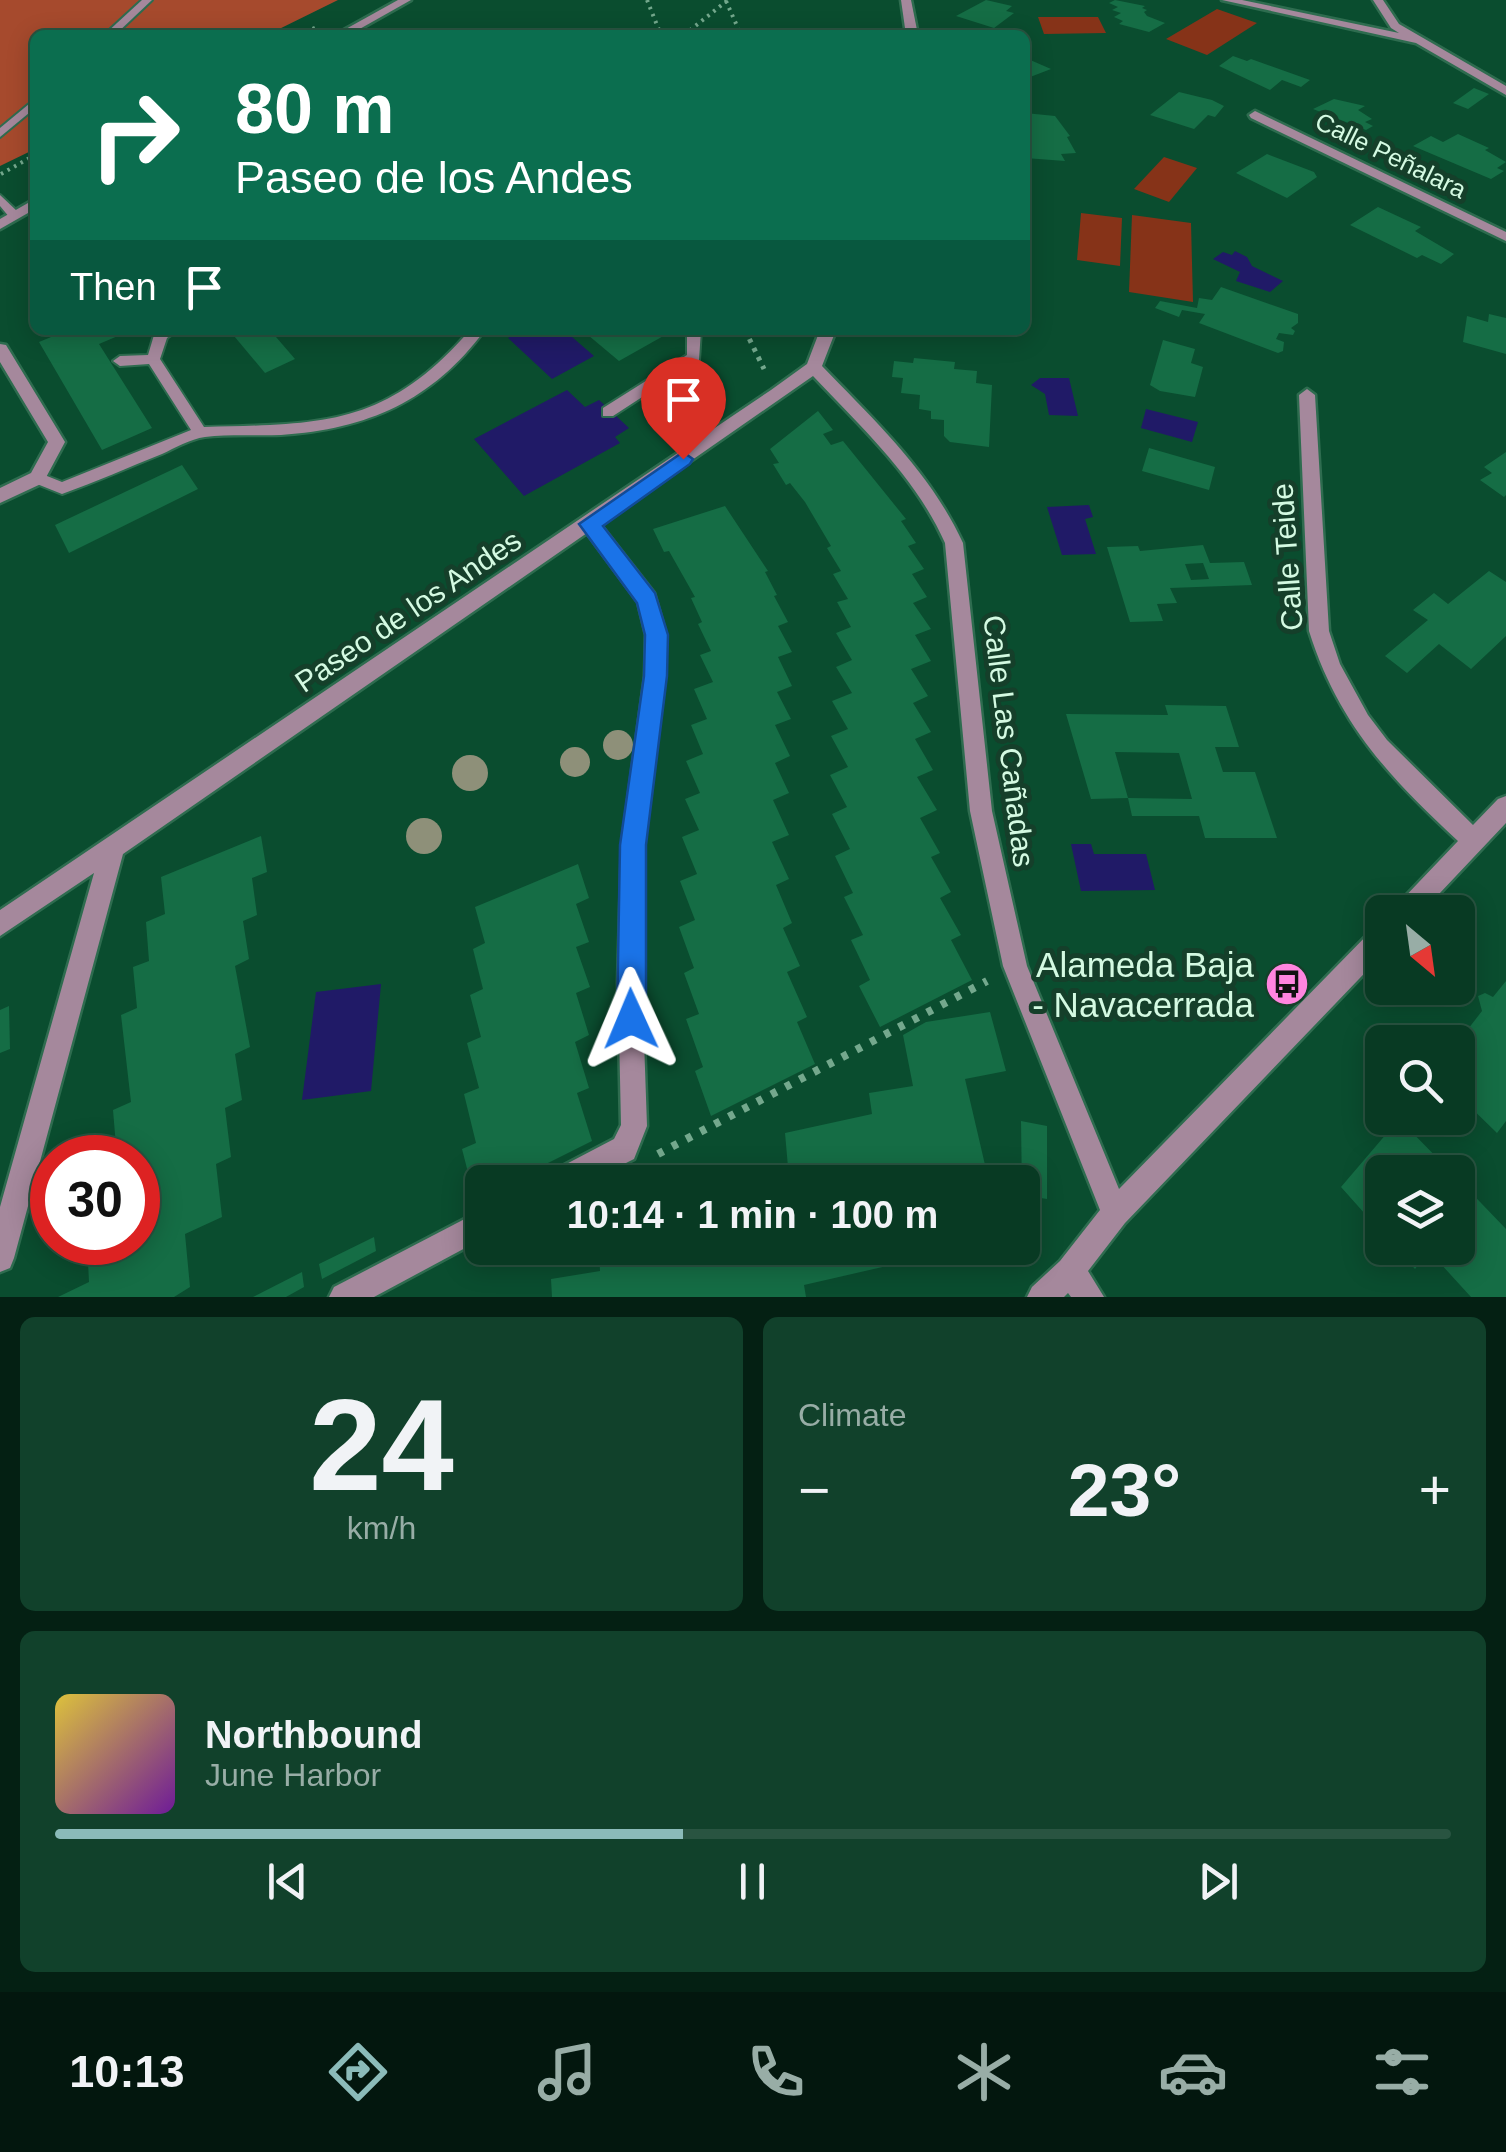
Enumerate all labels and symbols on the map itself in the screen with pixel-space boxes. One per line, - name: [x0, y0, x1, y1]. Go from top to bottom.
- street label: Calle Peñalara: [1311, 106, 1471, 204]
- pin: [641, 357, 726, 460]
- street label: Calle Teide: [1265, 482, 1309, 632]
- street label: Paseo de los Andes: [289, 523, 527, 699]
- street label: Calle Las Cañadas: [977, 613, 1041, 869]
- north arrow: [1365, 895, 1475, 1005]
- place label: Alameda Baja - Navacerrada: [1032, 945, 1255, 1024]
- bus stop icon: Alameda Baja - Navacerrada: [1264, 961, 1310, 1007]
- position arrow: [579, 967, 683, 1071]
- speed limit sign: 30: [30, 1135, 160, 1265]

